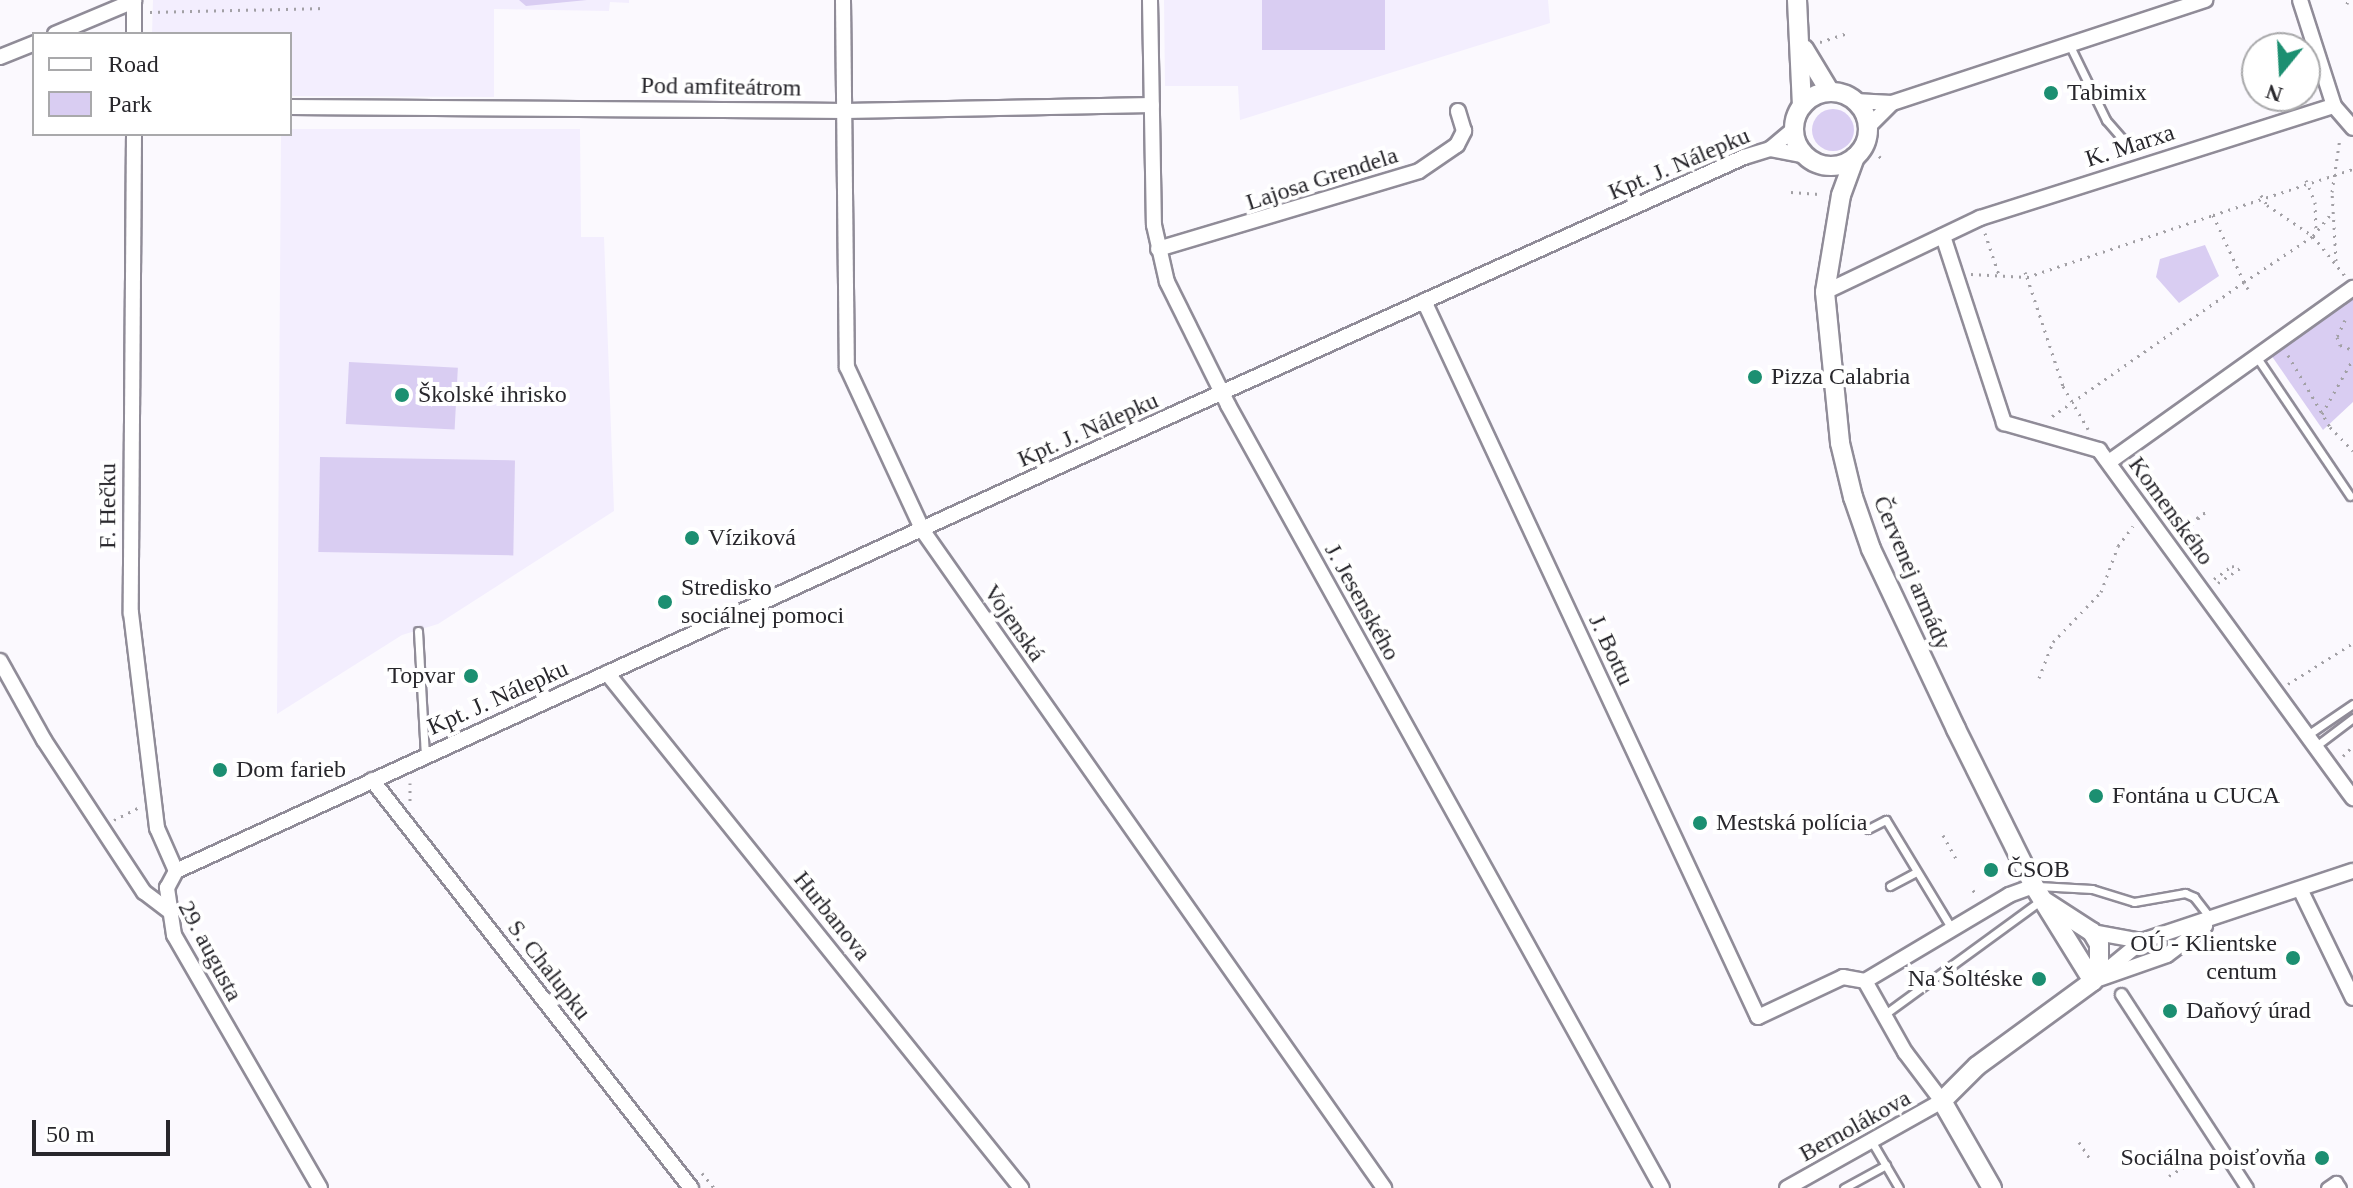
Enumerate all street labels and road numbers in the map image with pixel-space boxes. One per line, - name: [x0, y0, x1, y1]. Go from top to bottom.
- street label: Pod amfiteátrom: [640, 71, 802, 103]
- street label: K. Marxa: [2082, 118, 2178, 174]
- street label: Kpt. J. Nálepku: [1604, 121, 1754, 207]
- street label: Lajosa Grendela: [1242, 141, 1402, 217]
- street label: Kpt. J. Nálepku: [1013, 386, 1163, 474]
- street label: Komenského: [2122, 451, 2220, 571]
- street label: F. Hečku: [94, 463, 122, 549]
- street label: Červenej armády: [1867, 492, 1957, 654]
- street label: J. Jesenského: [1318, 538, 1406, 666]
- street label: Vojenská: [977, 579, 1051, 667]
- street label: J. Bottu: [1582, 610, 1640, 690]
- street label: Kpt. J. Nálepku: [423, 654, 573, 742]
- street label: Hurbanova: [787, 866, 877, 966]
- street label: 29. augusta: [172, 896, 248, 1006]
- street label: S. Chalupku: [501, 914, 597, 1026]
- street label: Bernolákova: [1794, 1084, 1916, 1168]

